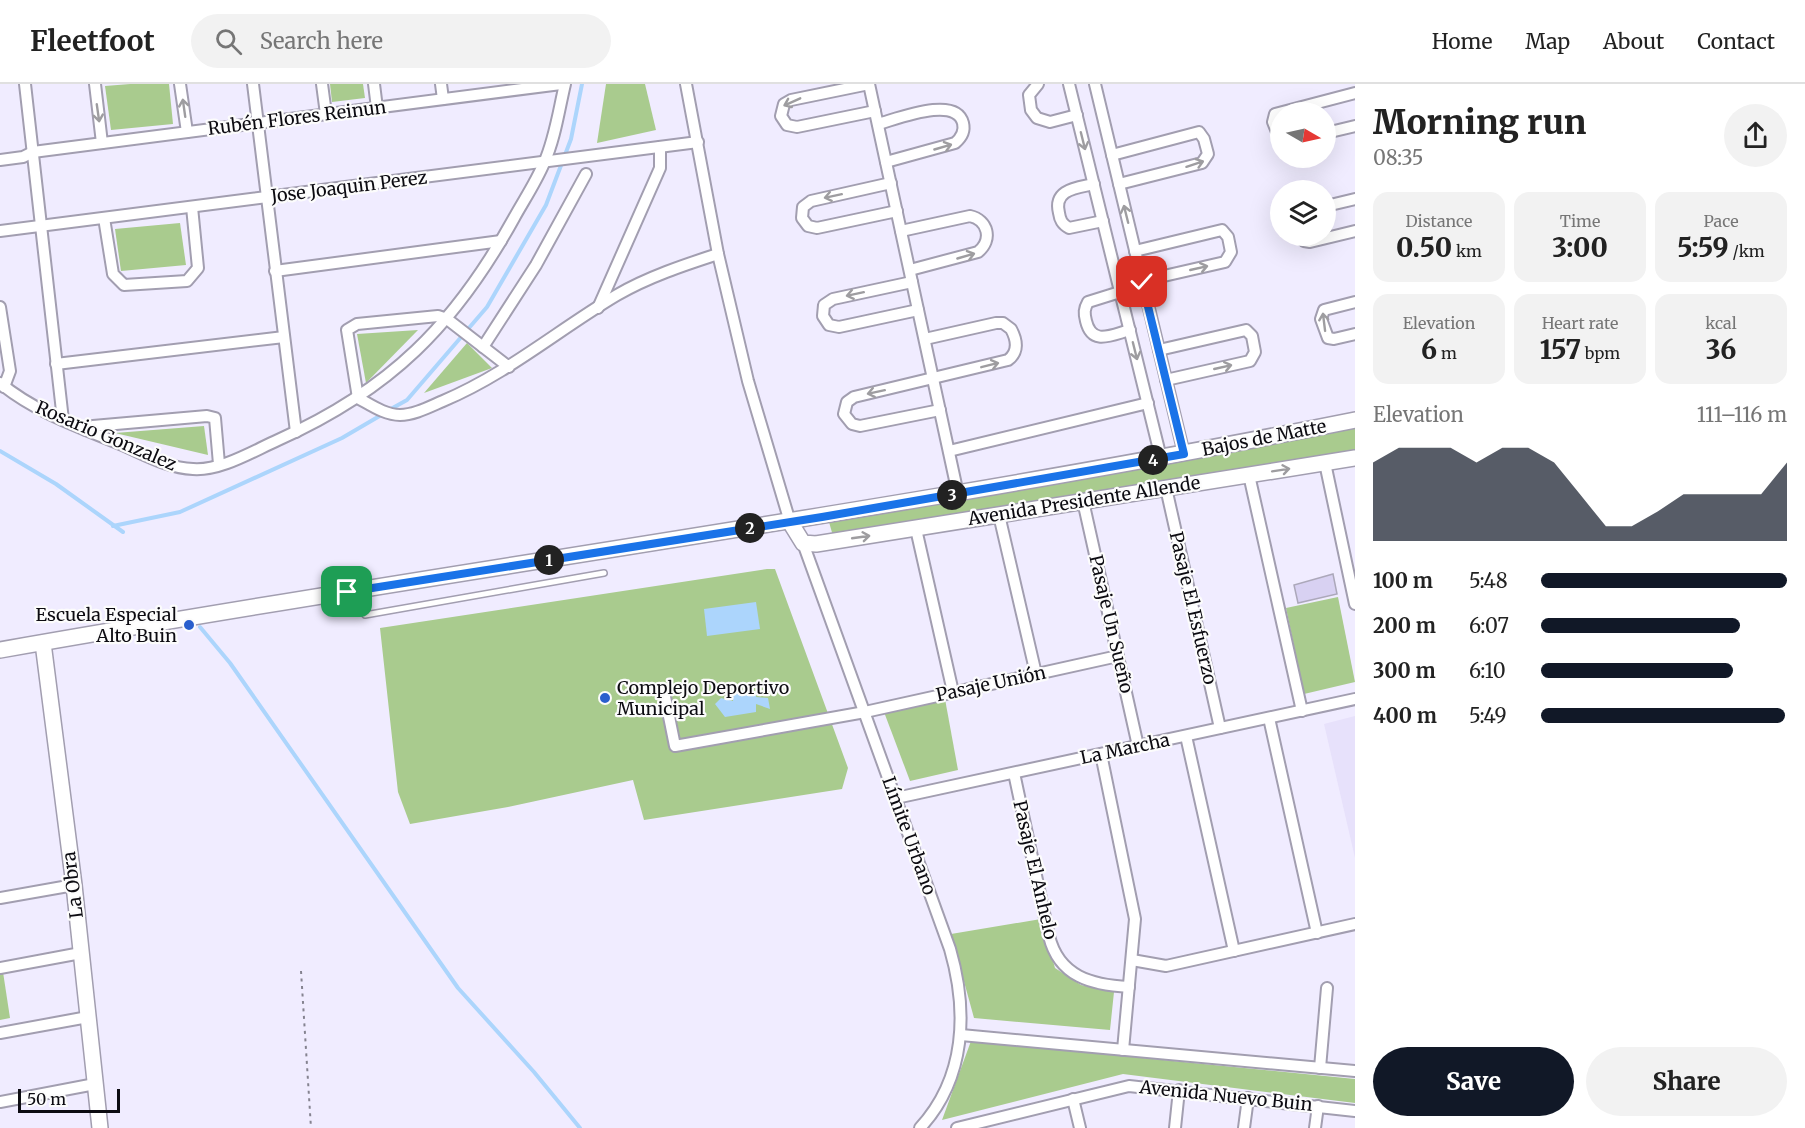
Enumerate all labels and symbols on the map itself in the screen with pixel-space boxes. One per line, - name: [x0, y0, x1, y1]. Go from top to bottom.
- street label: Rubén Flores Reinun: [206, 95, 388, 140]
- one-way arrow: [783, 97, 801, 108]
- one-way arrow: [178, 99, 189, 118]
- north arrow: [1270, 102, 1336, 168]
- one-way arrow: [93, 103, 104, 123]
- one-way arrow: [1078, 131, 1090, 150]
- one-way arrow: [933, 141, 952, 152]
- one-way arrow: [1186, 158, 1205, 169]
- street label: Jose Joaquin Perez: [269, 165, 429, 208]
- one-way arrow: [824, 190, 843, 202]
- one-way arrow: [1119, 205, 1131, 224]
- one-way arrow: [956, 249, 975, 261]
- pin: [1116, 256, 1167, 307]
- one-way arrow: [1189, 261, 1208, 273]
- one-way arrow: [846, 289, 865, 301]
- one-way arrow: [1318, 313, 1329, 332]
- one-way arrow: [1129, 341, 1141, 360]
- one-way arrow: [980, 358, 999, 370]
- one-way arrow: [1213, 360, 1232, 372]
- one-way arrow: [867, 387, 886, 398]
- street label: Rosario Gonzalez: [32, 395, 180, 476]
- street label: Bajos de Matte: [1200, 414, 1328, 461]
- pin: 4: [1138, 445, 1168, 475]
- one-way arrow: [1271, 464, 1291, 475]
- street label: Avenida Presidente Allende: [965, 471, 1202, 530]
- pin: 3: [937, 480, 967, 510]
- pin: 2: [735, 513, 765, 543]
- street label: Pasaje El Esfuerzo: [1165, 529, 1222, 687]
- one-way arrow: [850, 532, 870, 543]
- pin: 1: [534, 545, 564, 575]
- street label: Pasaje Un Sueño: [1084, 552, 1139, 695]
- pin: [321, 566, 372, 617]
- place label: Escuela Especial Alto Buin: [35, 603, 177, 647]
- marker: Escuela Especial Alto Buin: [182, 618, 196, 632]
- street label: Pasaje Unión: [934, 661, 1048, 706]
- place label: Complejo Deportivo Municipal: [617, 676, 789, 720]
- marker: Complejo Deportivo Municipal: [598, 691, 612, 705]
- street label: La Marcha: [1078, 728, 1172, 769]
- street label: Límite Urbano: [877, 773, 942, 898]
- street label: Pasaje El Anhelo: [1008, 798, 1063, 942]
- street label: La Obra: [57, 850, 88, 920]
- street label: Avenida Nuevo Buin: [1137, 1075, 1314, 1116]
- scale bar: [18, 1086, 120, 1114]

